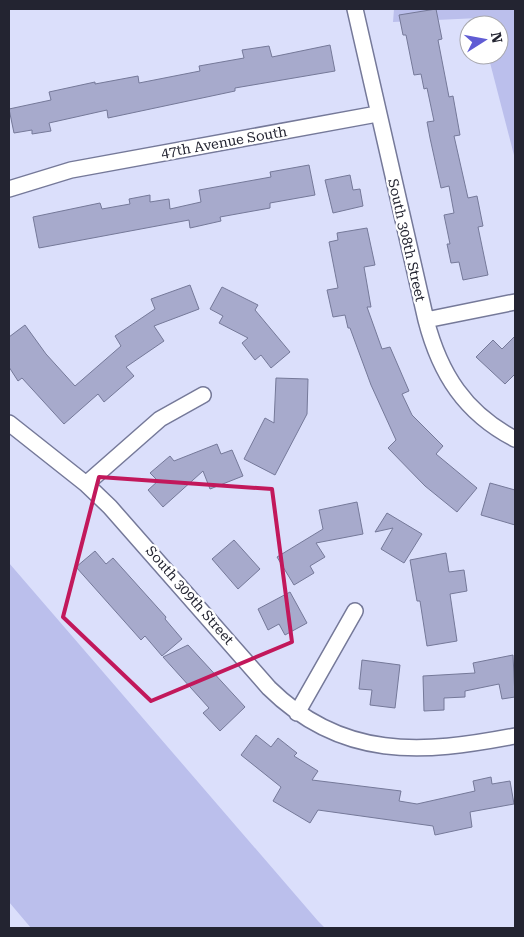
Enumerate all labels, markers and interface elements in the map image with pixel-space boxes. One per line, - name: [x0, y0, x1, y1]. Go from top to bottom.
- north arrow: [459, 15, 509, 65]
- text: N: [488, 31, 506, 45]
- street label: 47th Avenue South: [160, 123, 288, 161]
- street label: South 308th Street: [385, 177, 429, 303]
- street label: South 309th Street: [143, 542, 237, 648]

